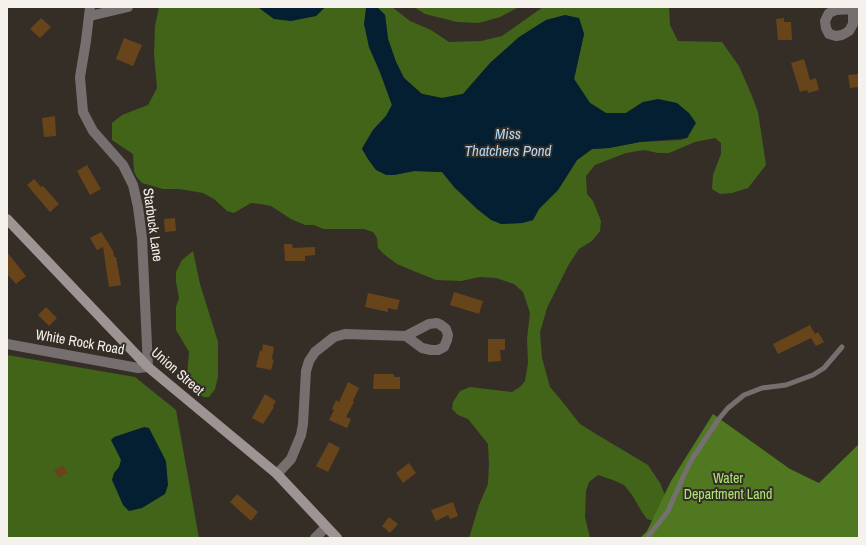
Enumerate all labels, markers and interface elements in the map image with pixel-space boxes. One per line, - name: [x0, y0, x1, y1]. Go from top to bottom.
- water label: Miss Thatchers Pond: [465, 126, 551, 161]
- street label: Starbuck Lane: [139, 187, 165, 263]
- street label: White Rock Road: [34, 327, 126, 359]
- street label: Union Street: [147, 345, 207, 399]
- park label: Water Department Land: [684, 471, 772, 504]

